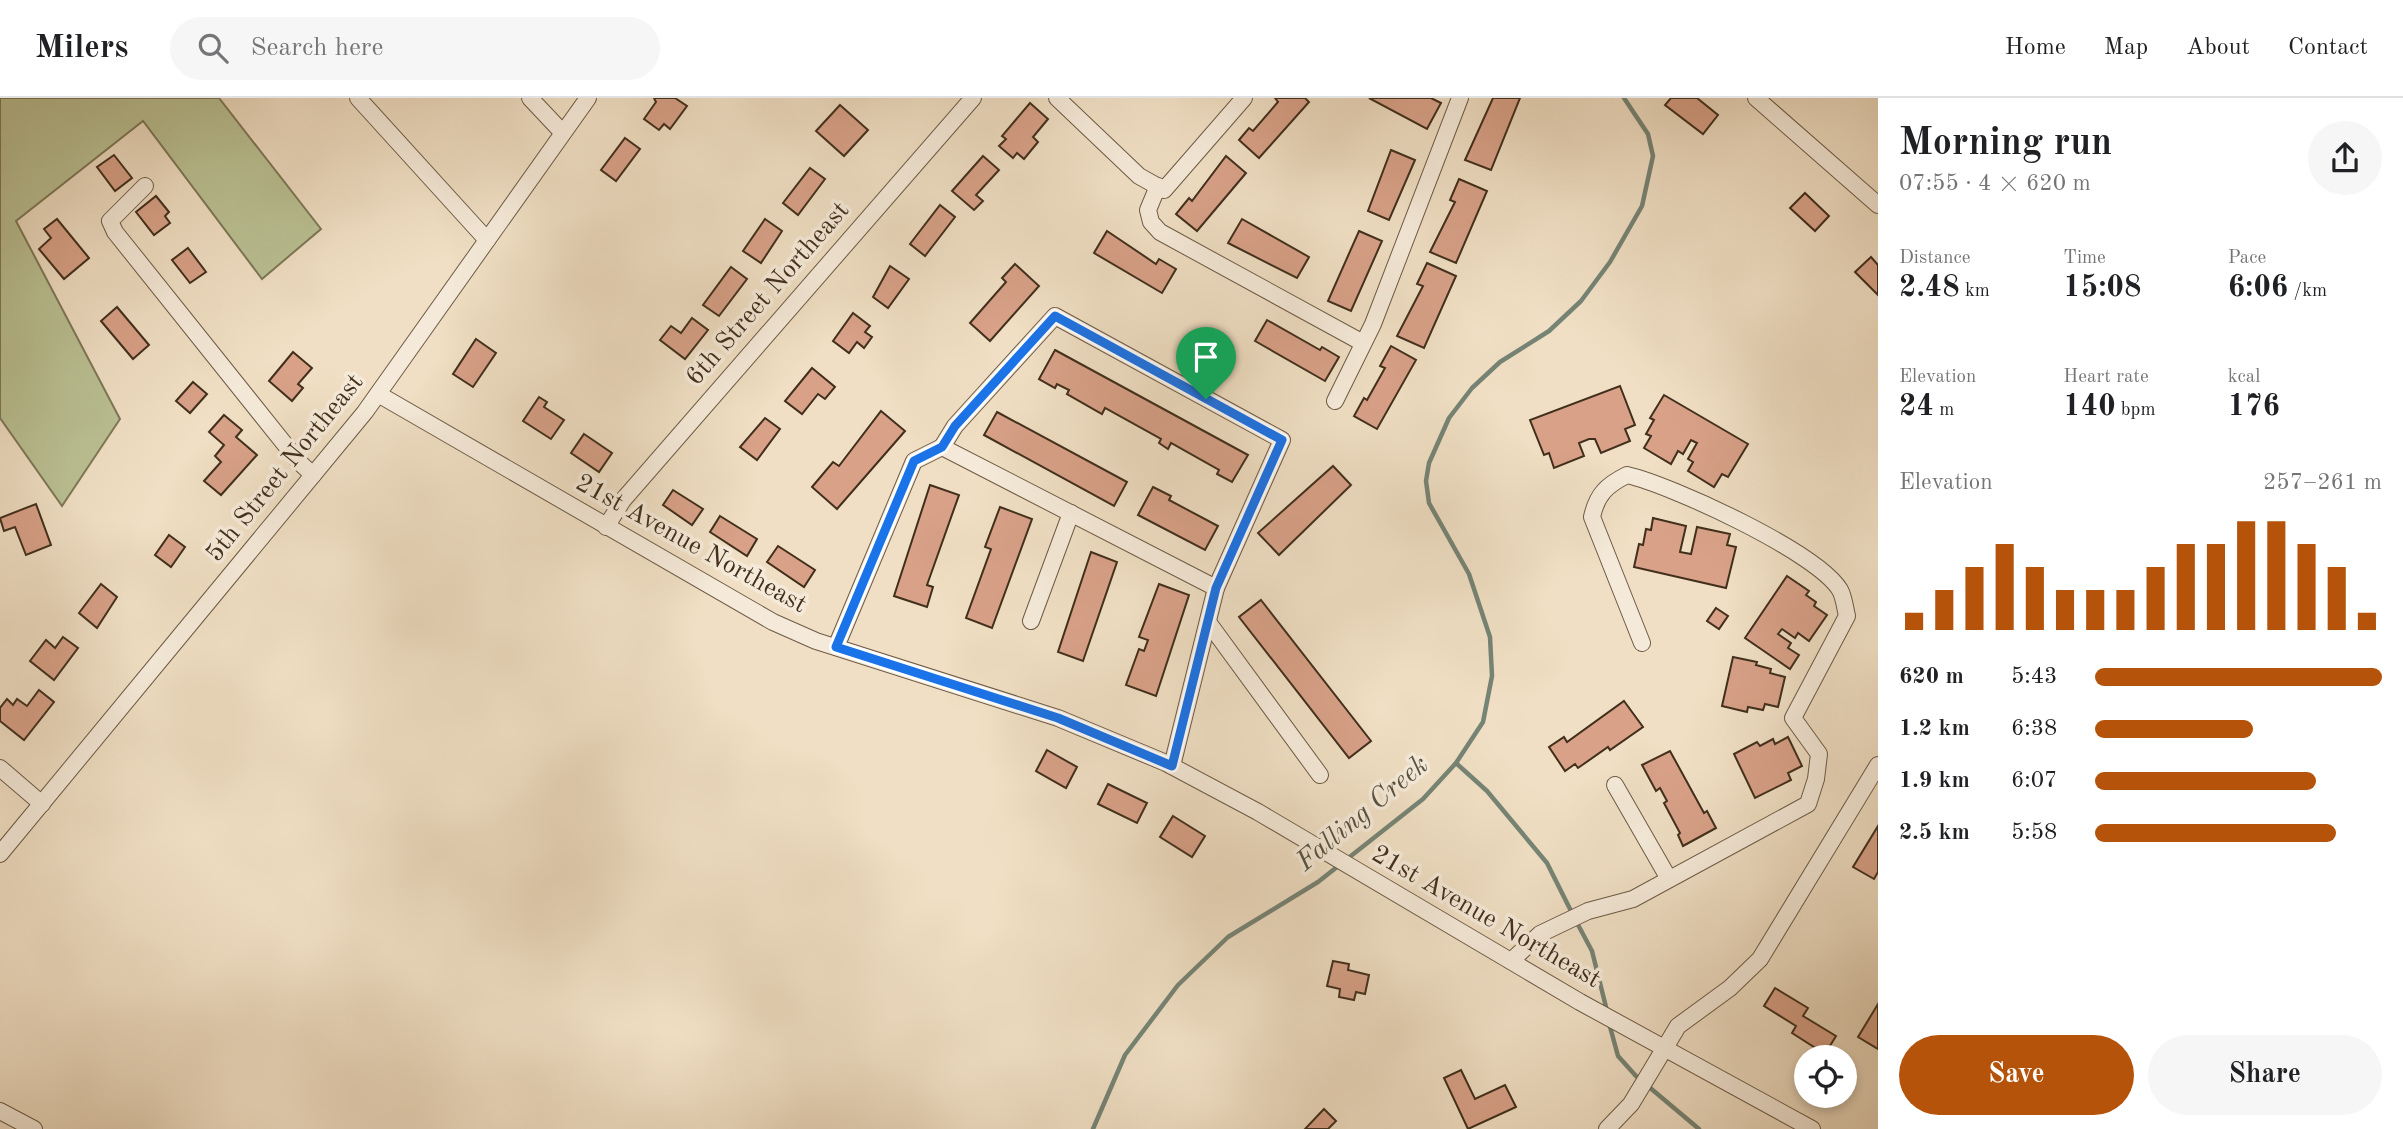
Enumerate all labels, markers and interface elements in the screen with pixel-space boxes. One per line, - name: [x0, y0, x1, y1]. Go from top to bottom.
- search box: [170, 17, 660, 80]
- icon: search: [194, 29, 232, 67]
- text: Milers: [35, 32, 128, 65]
- text: Search here: [250, 35, 383, 61]
- text: Home: [2005, 36, 2066, 60]
- text: Map: [2104, 36, 2148, 60]
- text: About: [2186, 36, 2250, 60]
- text: Contact: [2288, 36, 2368, 60]
- button: share: [2308, 121, 2382, 195]
- text: Morning run: [1899, 125, 2112, 163]
- text: 07:55 · 4 × 620 m: [1899, 172, 2091, 195]
- street label: 6th Street Northeast: [681, 197, 855, 391]
- text: Distance: [1899, 249, 1971, 268]
- text: Time: [2063, 249, 2106, 268]
- text: Pace: [2228, 249, 2266, 268]
- text: 2.48: [1899, 273, 1960, 303]
- text: 15:08: [2063, 273, 2141, 303]
- text: 6:06: [2228, 273, 2288, 303]
- text: km: [1960, 282, 1990, 301]
- text: /km: [2288, 282, 2327, 301]
- pin: [1176, 327, 1236, 399]
- icon: arrive: [1187, 338, 1225, 376]
- text: Elevation: [1899, 368, 1976, 387]
- text: Heart rate: [2063, 368, 2149, 387]
- text: kcal: [2228, 368, 2260, 387]
- street label: 5th Street Northeast: [201, 369, 369, 567]
- text: 24: [1899, 392, 1934, 422]
- text: 140: [2063, 392, 2116, 422]
- text: 176: [2228, 392, 2280, 422]
- text: m: [1934, 401, 1954, 420]
- text: bpm: [2116, 401, 2156, 420]
- street label: 21st Avenue Northeast: [571, 470, 811, 618]
- text: Elevation: [1899, 471, 1993, 494]
- text: 257–261 m: [2263, 471, 2382, 494]
- text: 620 m: [1899, 665, 1964, 688]
- text: 5:43: [2011, 665, 2057, 688]
- text: 1.2 km: [1899, 717, 1970, 740]
- text: 6:38: [2011, 717, 2057, 740]
- water label: Falling Creek: [1291, 751, 1434, 878]
- text: 1.9 km: [1899, 769, 1970, 792]
- text: 6:07: [2011, 769, 2057, 792]
- text: 2.5 km: [1899, 821, 1970, 844]
- text: 5:58: [2011, 821, 2057, 844]
- street label: 21st Avenue Northeast: [1367, 841, 1605, 993]
- button: Save: [1899, 1035, 2134, 1115]
- button: Share: [2148, 1035, 2382, 1115]
- map controls: [1794, 1045, 1857, 1108]
- button: locate: [1794, 1045, 1857, 1108]

